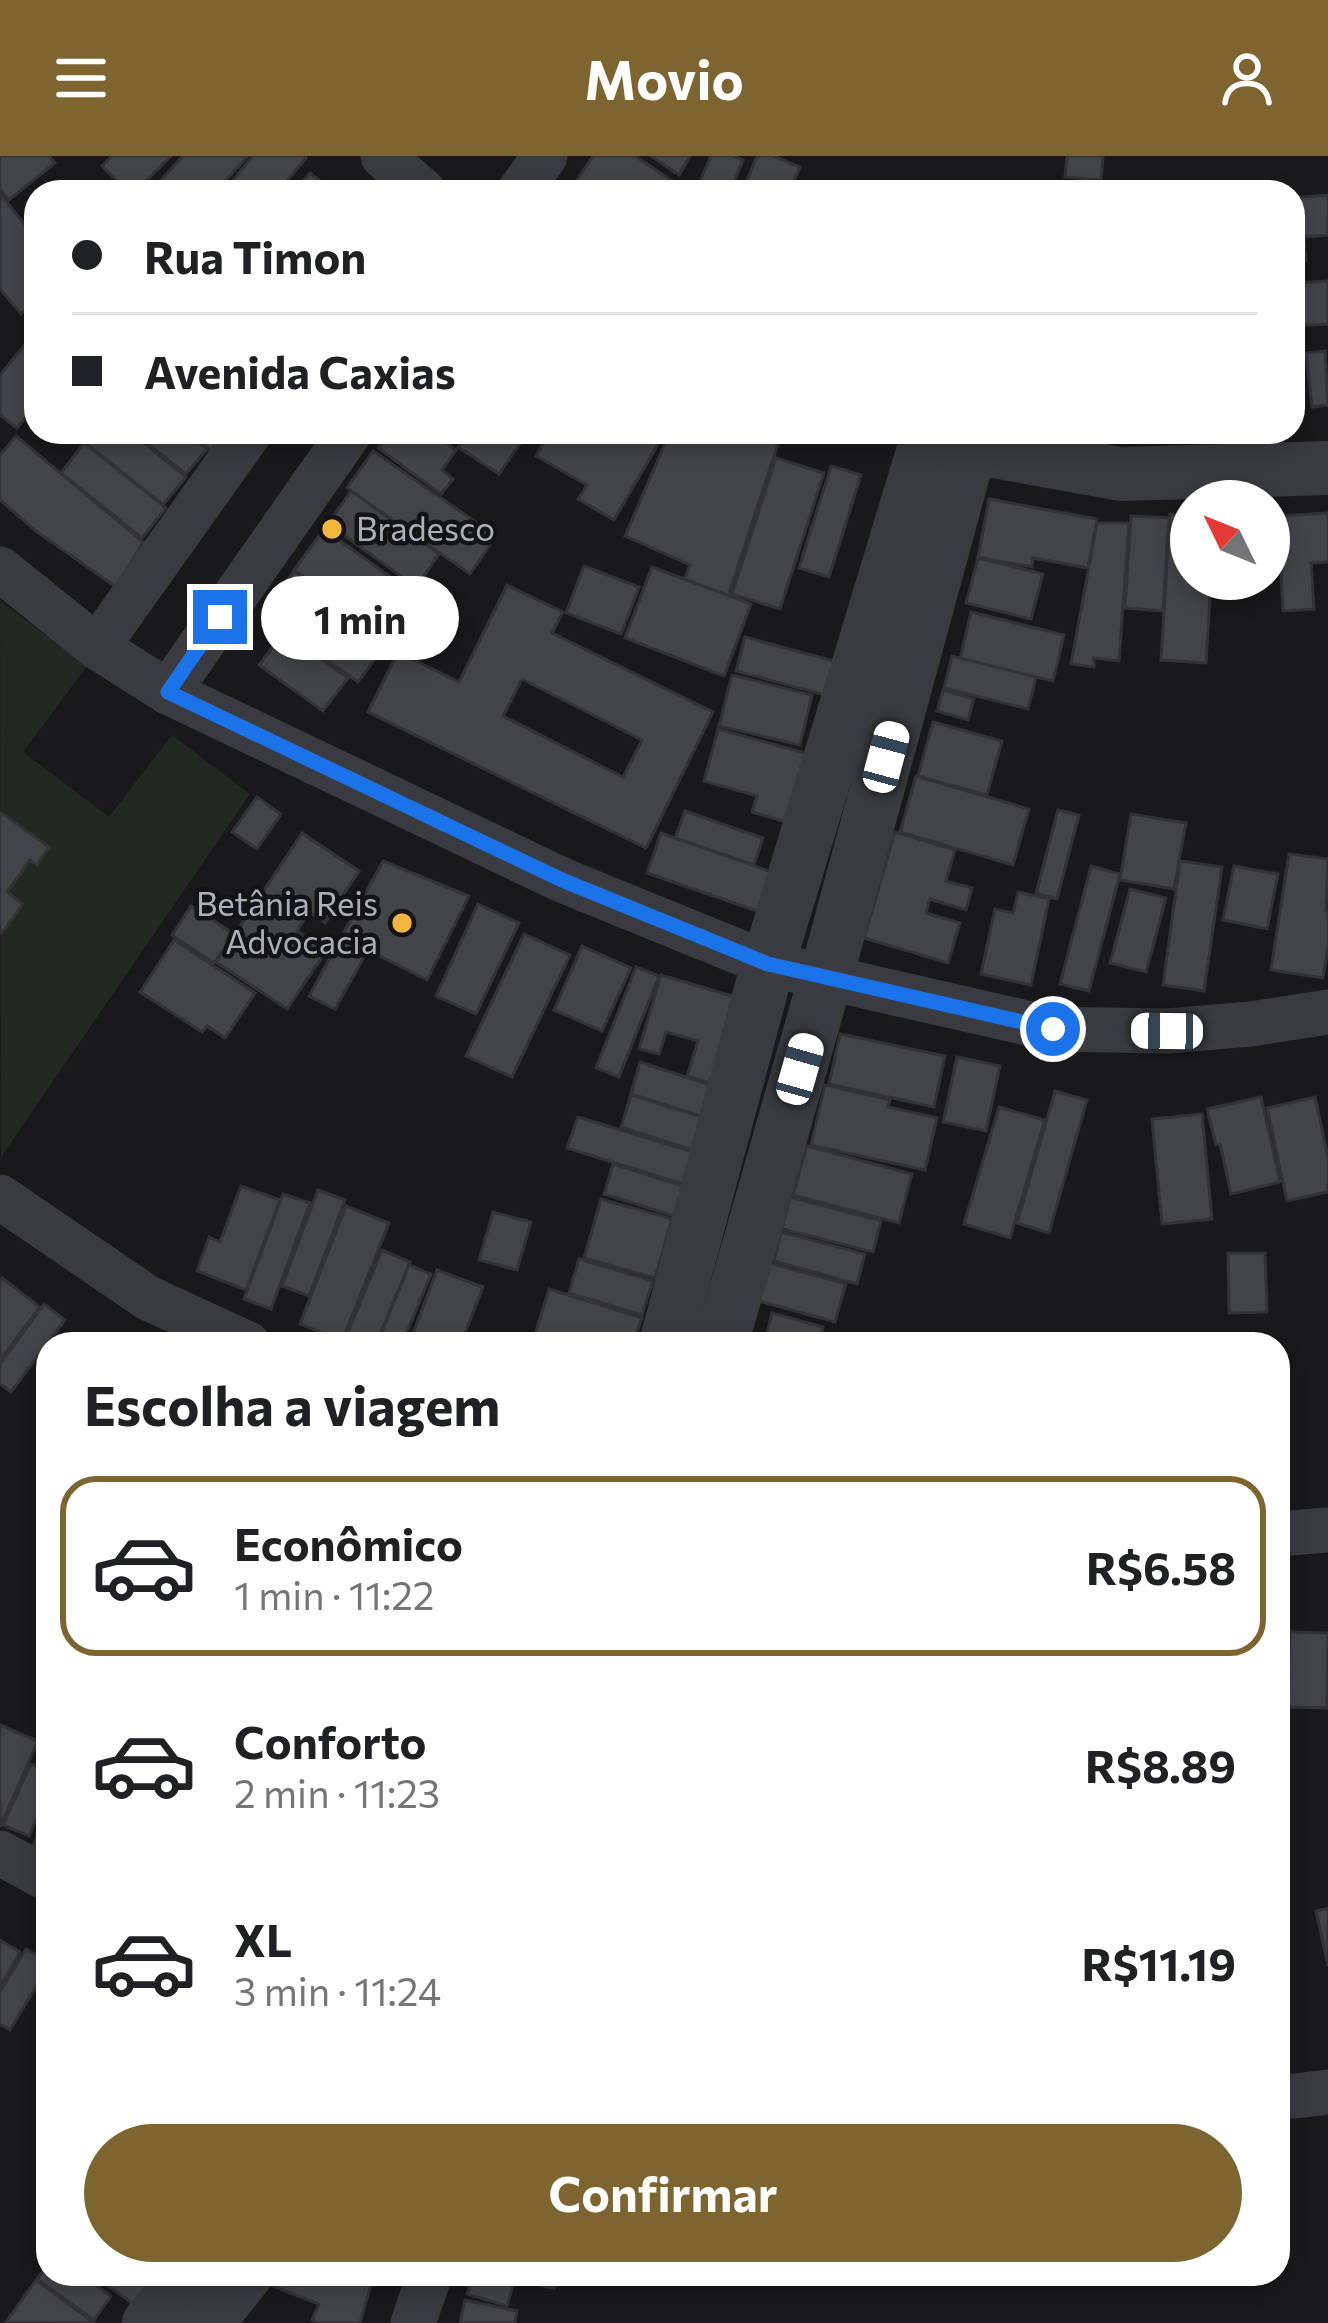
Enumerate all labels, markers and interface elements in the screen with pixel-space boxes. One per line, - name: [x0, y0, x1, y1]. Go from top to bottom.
- icon: menu: [48, 45, 114, 111]
- text: Movio: [584, 45, 744, 111]
- icon: person: [1214, 45, 1280, 111]
- text: Rua Timon: [144, 228, 366, 283]
- text: Avenida Caxias: [144, 343, 456, 398]
- north arrow: [1170, 480, 1290, 600]
- map controls: [1170, 480, 1290, 600]
- place label: Bradesco: [356, 507, 495, 548]
- marker: Bradesco: [319, 516, 345, 542]
- callout: 1 min: [262, 575, 460, 659]
- route end: [193, 590, 247, 644]
- text: 1 min: [314, 594, 406, 642]
- car: [859, 718, 913, 796]
- place label: Betânia Reis Advocacia: [196, 882, 378, 961]
- marker: Betânia Reis Advocacia: [389, 910, 415, 936]
- route start: [1026, 1002, 1080, 1056]
- car: [1131, 1012, 1203, 1050]
- car: [773, 1029, 827, 1109]
- text: Escolha a viagem: [84, 1371, 500, 1437]
- icon: car: [90, 1512, 198, 1620]
- text: Econômico: [234, 1515, 463, 1570]
- text: R$6.58: [1086, 1539, 1236, 1594]
- text: 1 min · 11:22: [234, 1570, 434, 1618]
- icon: car: [90, 1710, 198, 1818]
- text: Conforto: [234, 1713, 427, 1768]
- text: R$8.89: [1085, 1737, 1236, 1792]
- text: 2 min · 11:23: [234, 1768, 440, 1816]
- icon: car: [90, 1908, 198, 2016]
- text: XL: [234, 1911, 292, 1966]
- text: R$11.19: [1082, 1935, 1236, 1990]
- text: 3 min · 11:24: [234, 1966, 441, 2014]
- button: Confirmar: [84, 2124, 1242, 2262]

